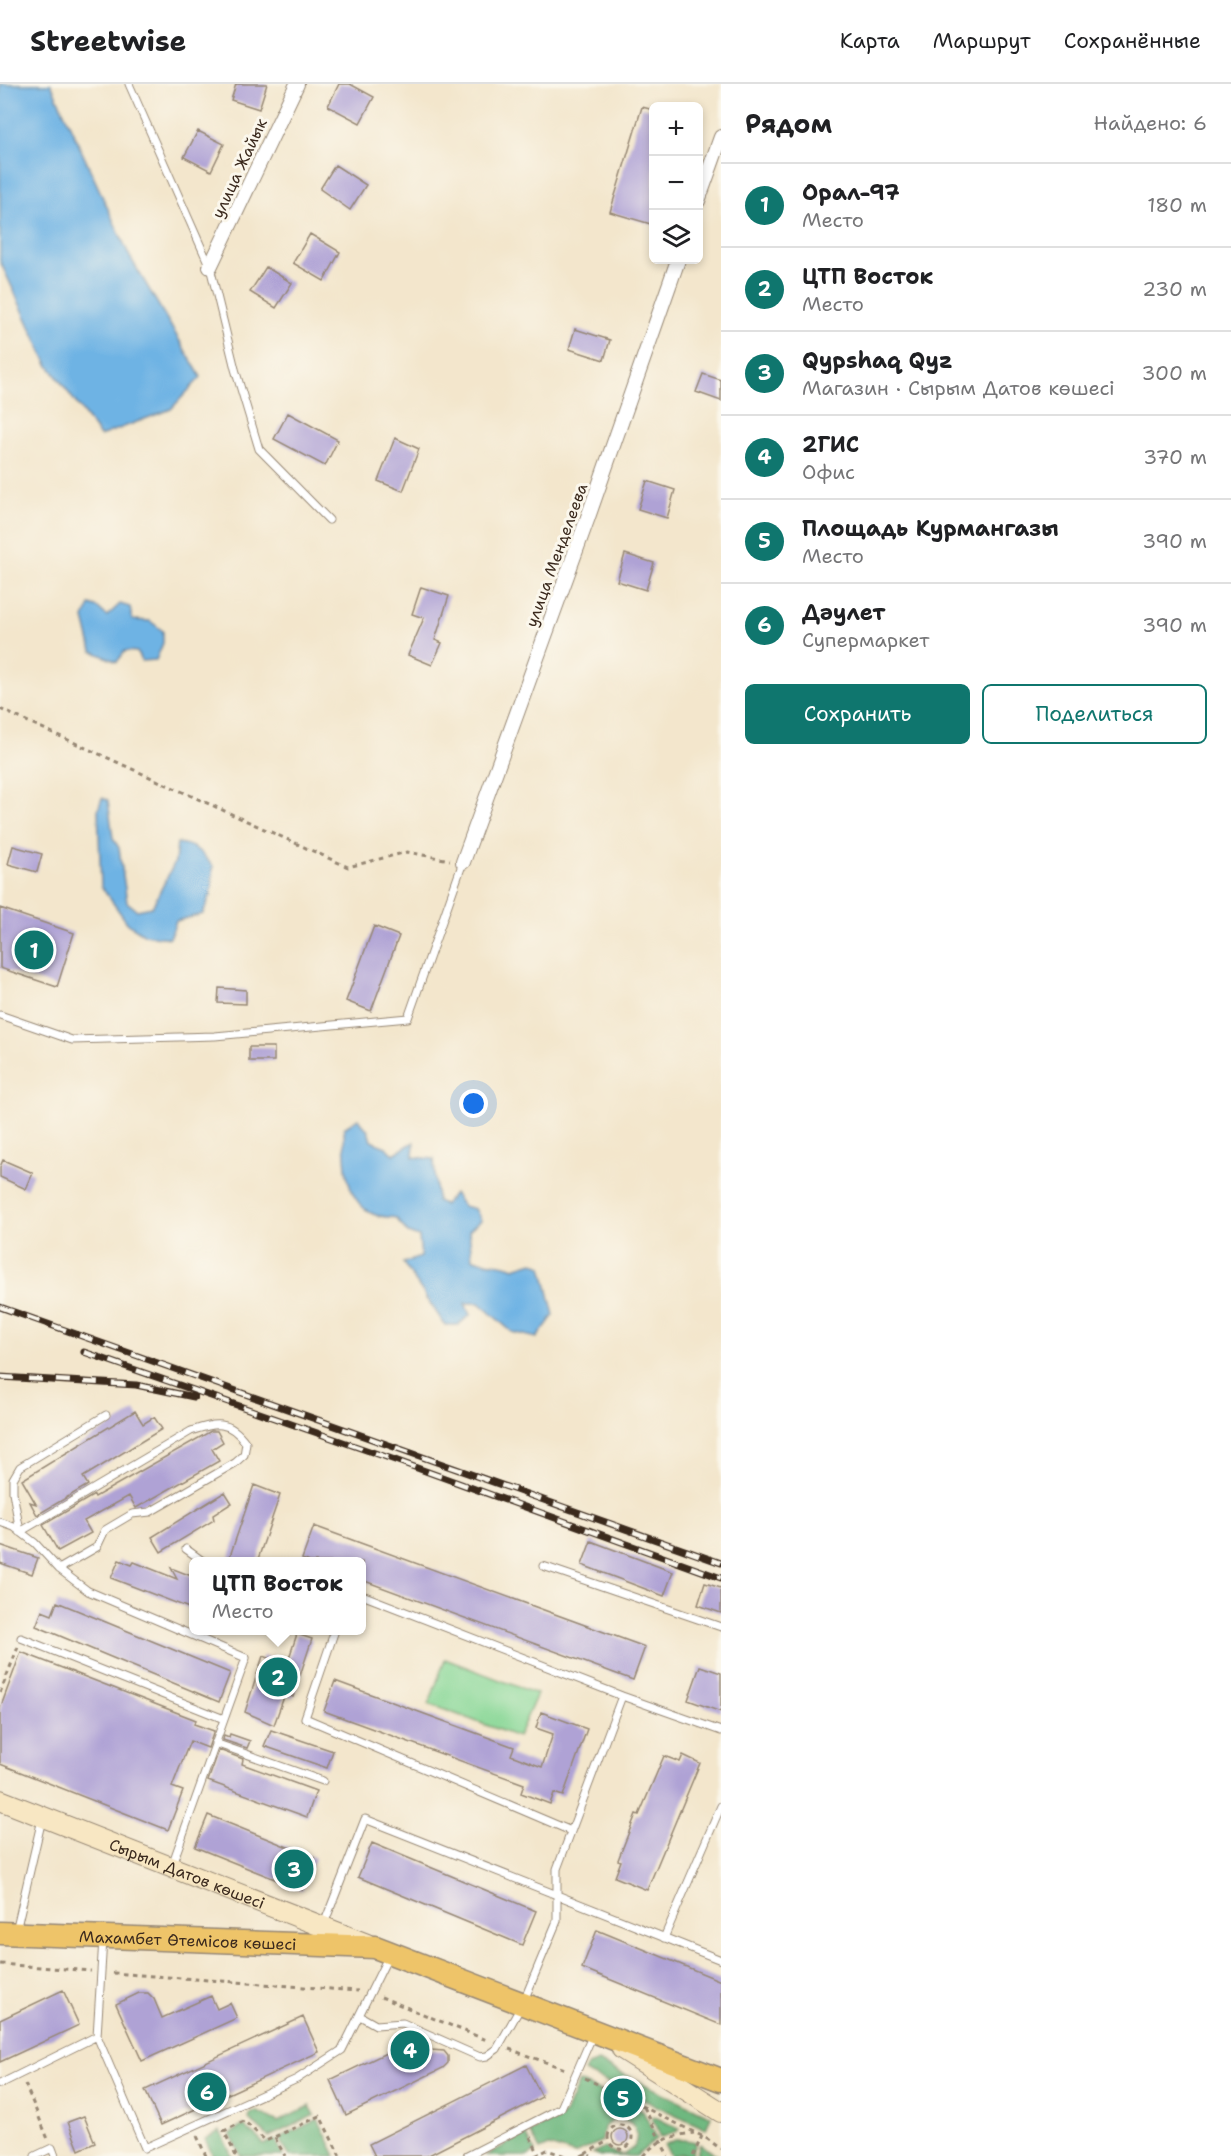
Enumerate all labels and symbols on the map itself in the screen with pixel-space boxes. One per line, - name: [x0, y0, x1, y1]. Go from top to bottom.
- street label: улица Жайык: [207, 114, 272, 222]
- street label: улица Менделеева: [521, 480, 592, 630]
- pin: 1: [15, 928, 54, 972]
- your location: [459, 1089, 488, 1118]
- pin: 2: [258, 1654, 298, 1700]
- street label: Сырым Датов көшесі: [106, 1834, 268, 1914]
- pin: 3: [274, 1846, 314, 1892]
- street label: Махамбет Өтемісов көшесі: [79, 1926, 297, 1955]
- pin: 4: [390, 2028, 430, 2072]
- pin: 6: [188, 2070, 226, 2114]
- pin: 5: [604, 2076, 642, 2120]

